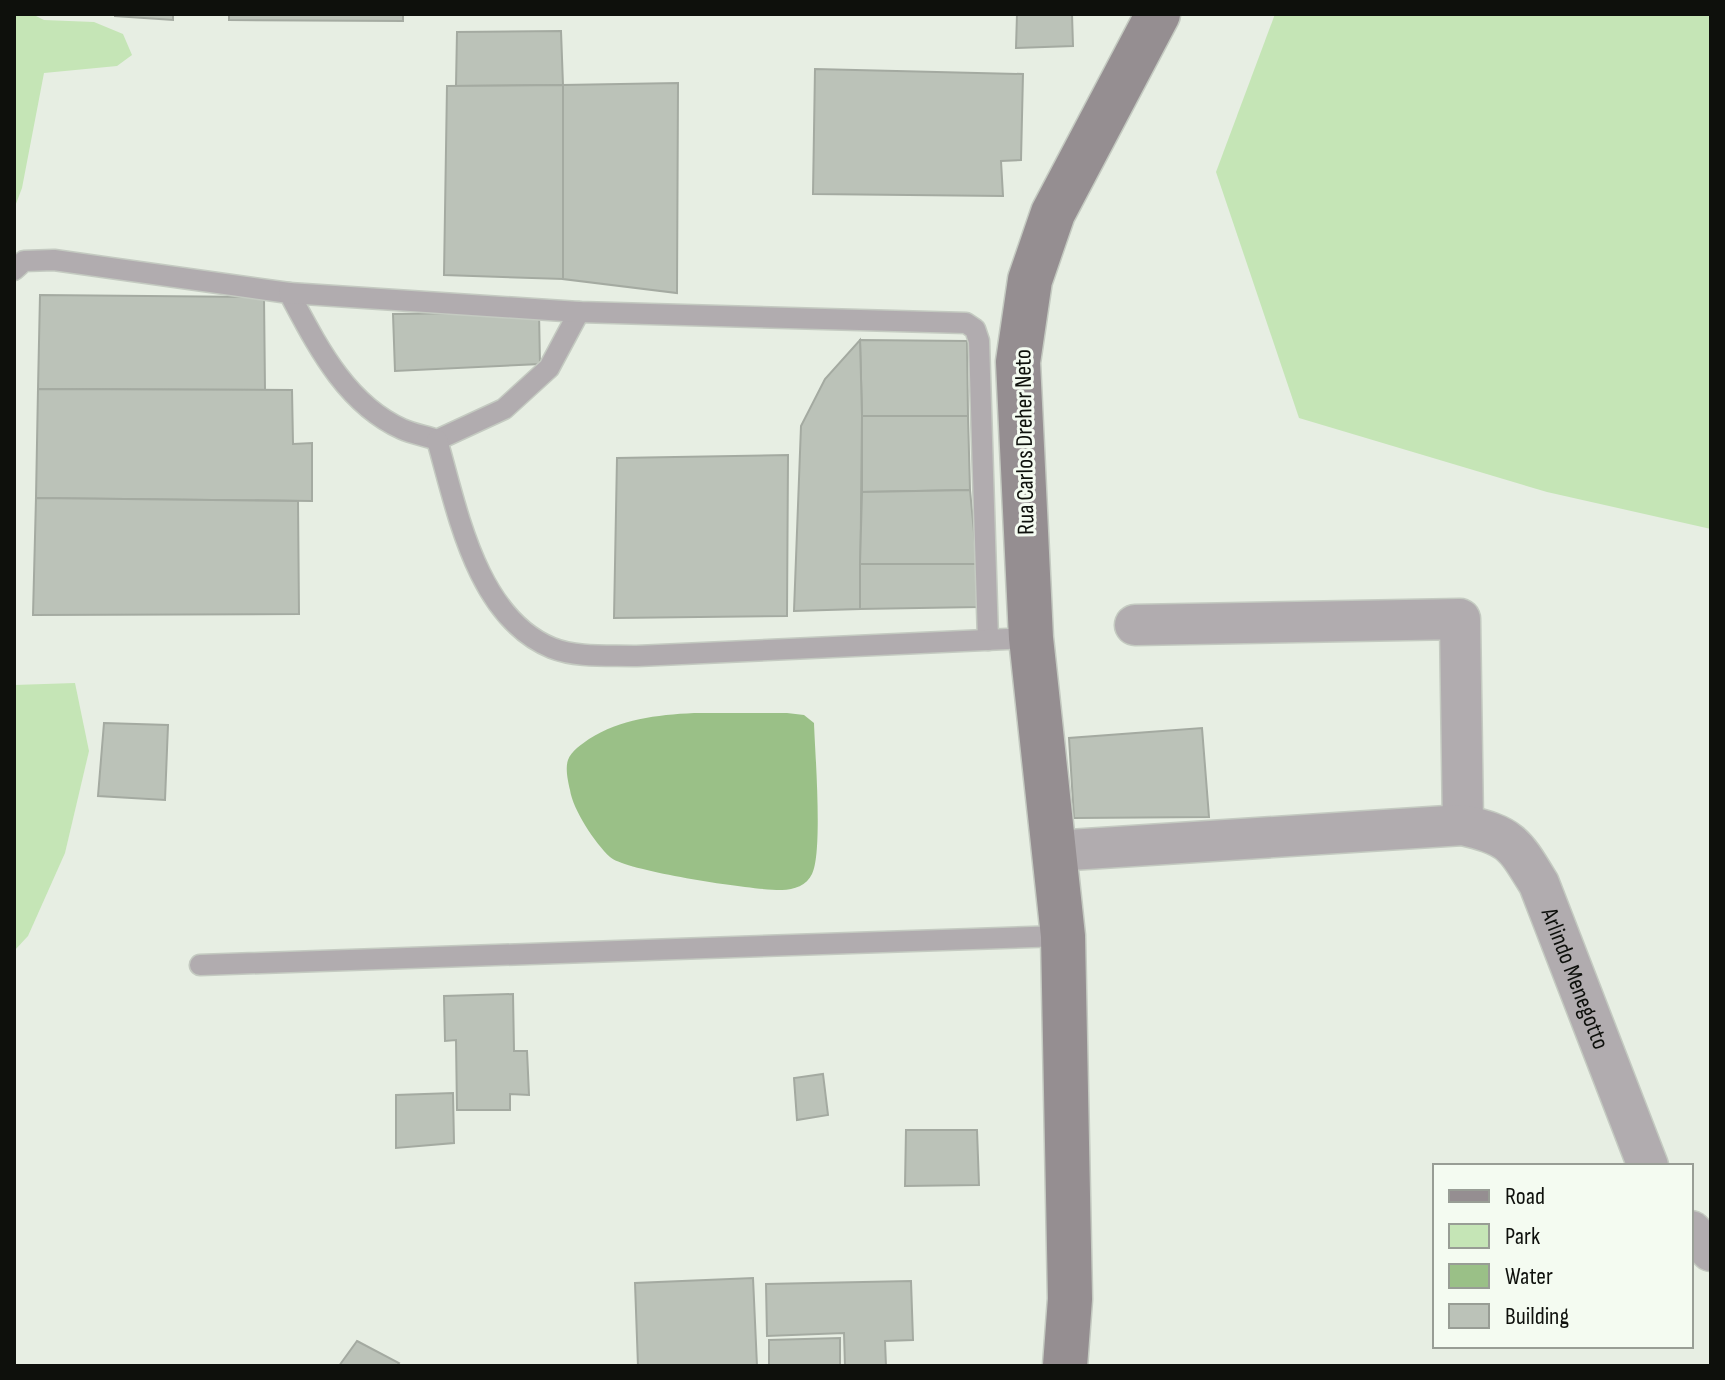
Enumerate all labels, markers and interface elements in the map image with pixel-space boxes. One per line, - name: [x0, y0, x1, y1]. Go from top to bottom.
- street label: Rua Carlos Dreher Neto: [1008, 349, 1041, 535]
- street label: Arlindo Menegotto: [1534, 903, 1615, 1053]
- legend: [1433, 1164, 1693, 1348]
- text: Road: [1505, 1182, 1545, 1211]
- text: Park: [1505, 1222, 1540, 1251]
- text: Water: [1505, 1262, 1553, 1291]
- text: Building: [1505, 1302, 1569, 1331]

